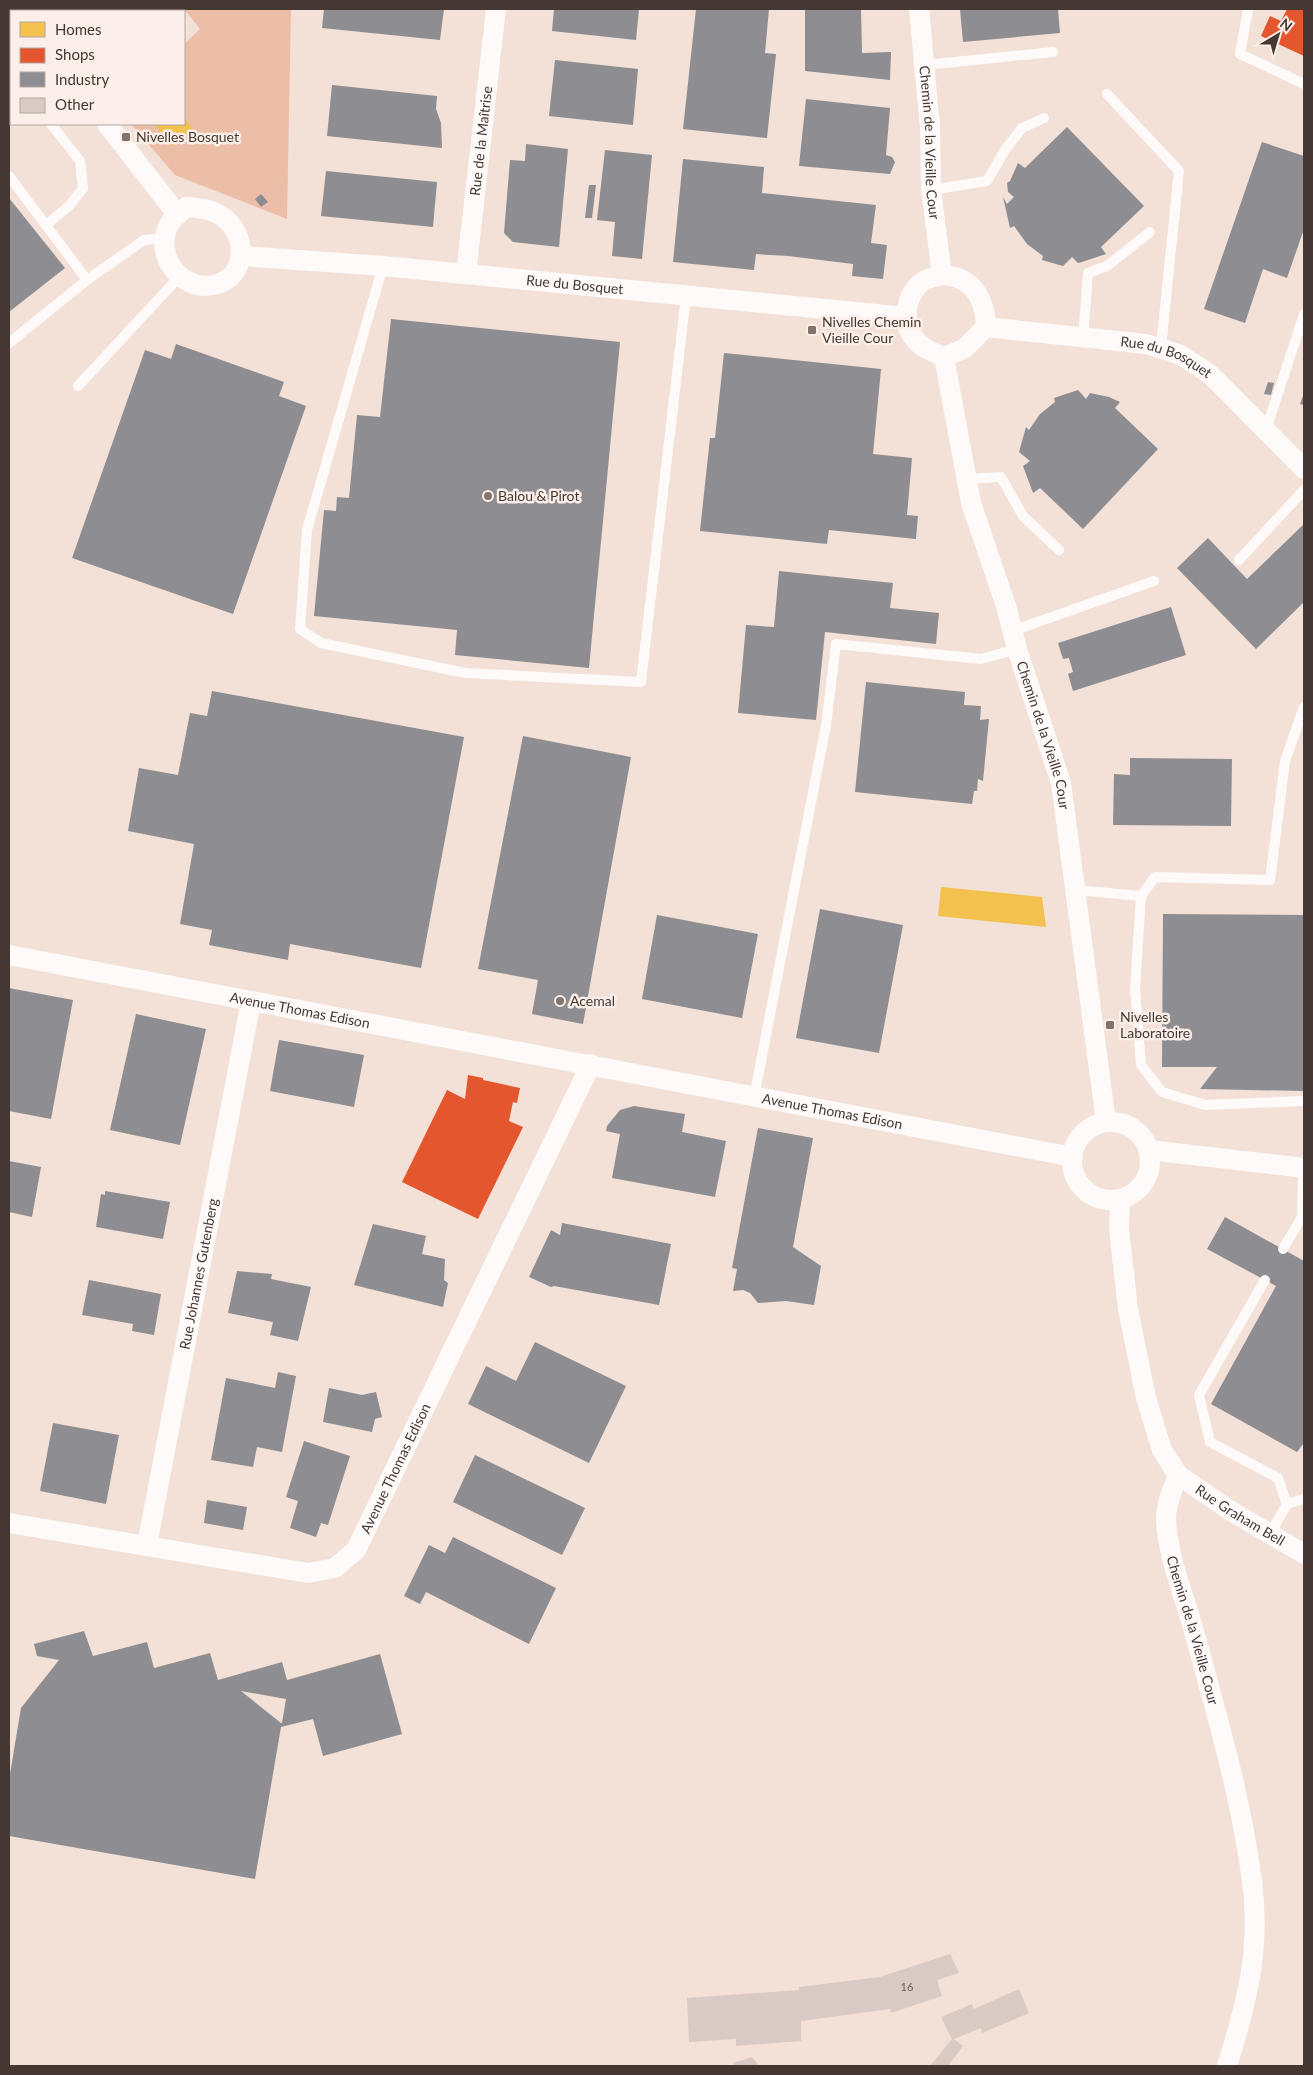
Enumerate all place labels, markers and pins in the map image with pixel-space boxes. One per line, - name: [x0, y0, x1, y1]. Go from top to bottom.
- place label: Nivelles Bosquet: [136, 128, 239, 145]
- marker: Nivelles Bosquet: [120, 131, 132, 143]
- place label: Nivelles Chemin Vieille Cour: [822, 313, 921, 346]
- marker: Nivelles Chemin Vieille Cour: [806, 324, 818, 336]
- place label: Balou & Pirot: [498, 487, 579, 504]
- marker: Balou & Pirot: [482, 490, 494, 502]
- place label: Acemal: [570, 992, 615, 1009]
- marker: Acemal: [554, 995, 566, 1007]
- place label: Nivelles Laboratoire: [1120, 1008, 1190, 1041]
- marker: Nivelles Laboratoire: [1104, 1019, 1116, 1031]

